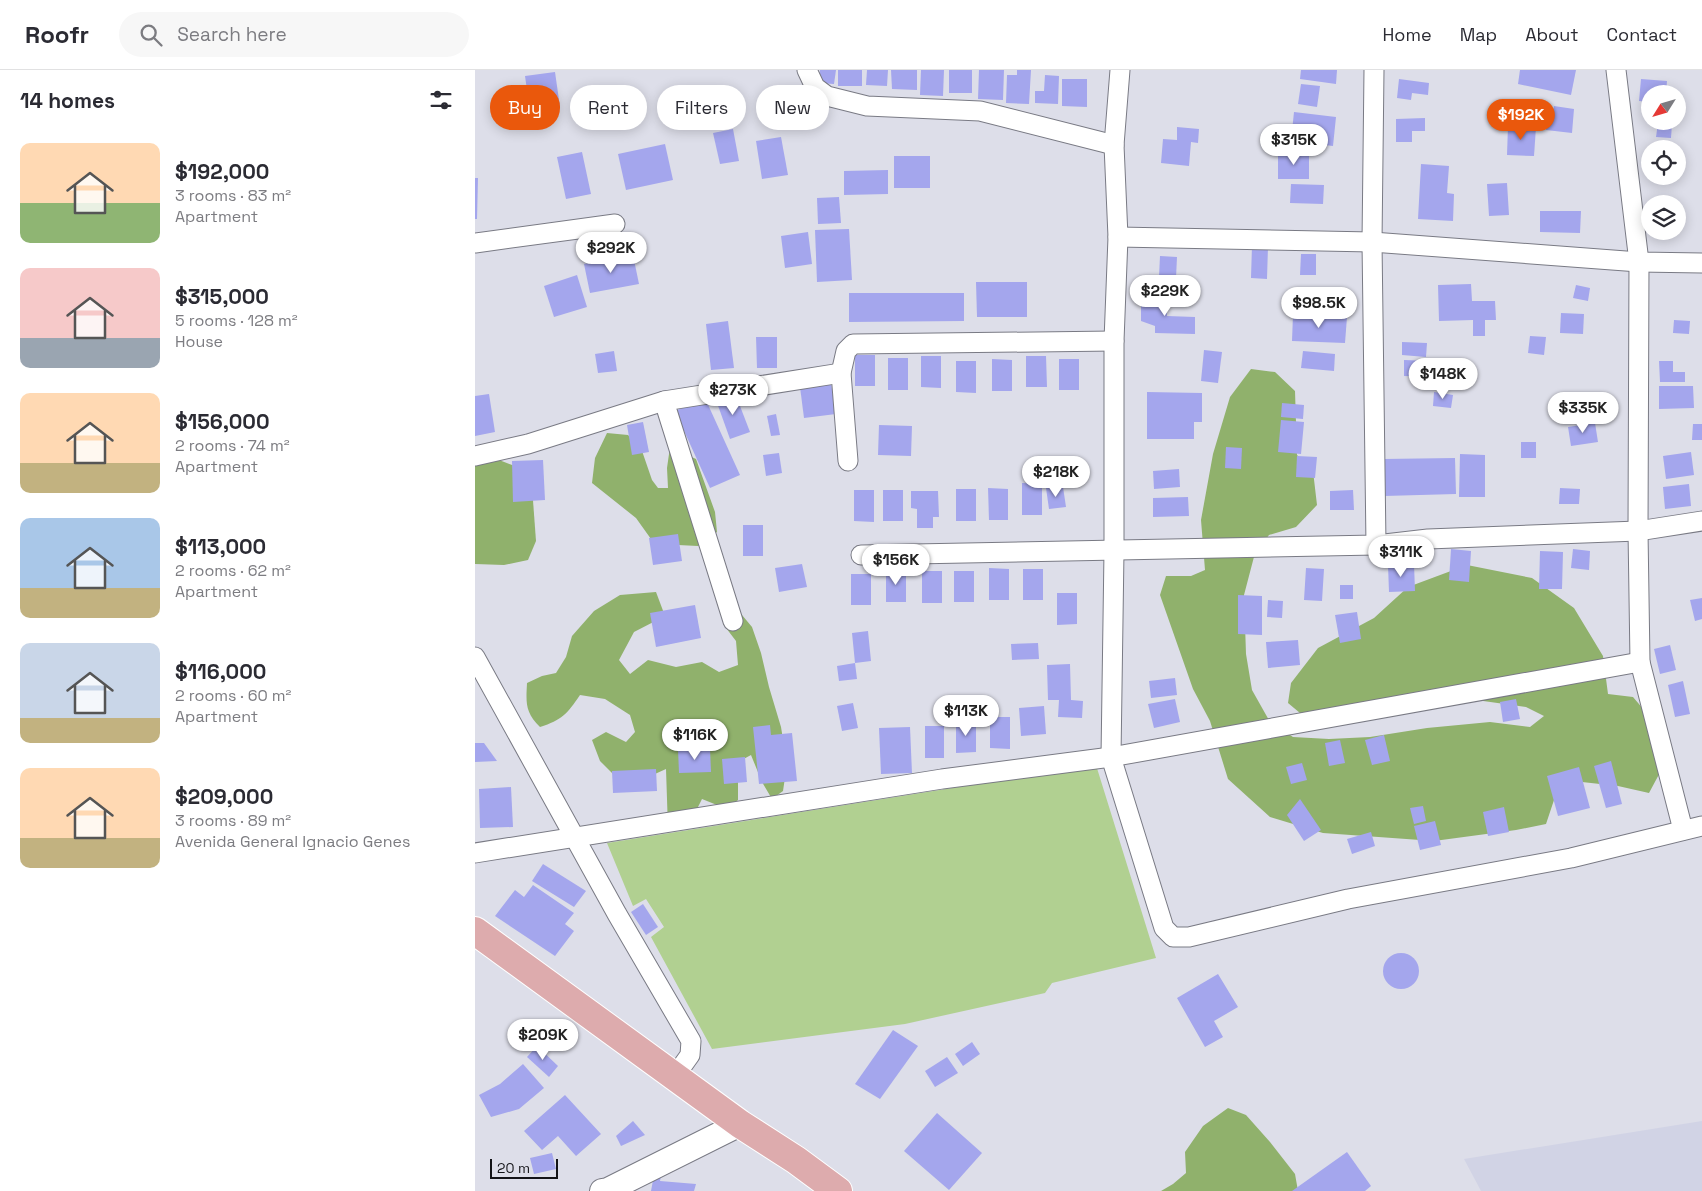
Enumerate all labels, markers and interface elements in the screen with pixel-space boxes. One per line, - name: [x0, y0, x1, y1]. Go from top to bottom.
- search box: [119, 12, 469, 57]
- text: Roofr: [25, 19, 89, 50]
- icon: search: [137, 21, 165, 49]
- text: Search here: [177, 22, 287, 47]
- text: Home: [1383, 23, 1432, 46]
- text: Map: [1460, 23, 1497, 46]
- text: About: [1525, 23, 1579, 46]
- text: Contact: [1607, 23, 1677, 46]
- chip: Buy: [490, 85, 560, 130]
- chip: Rent: [570, 85, 647, 130]
- chip: Filters: [657, 85, 746, 130]
- chip: New: [756, 85, 829, 130]
- north arrow: [1641, 85, 1686, 130]
- map controls: [1641, 85, 1686, 240]
- icon: filters: [427, 86, 455, 114]
- text: 14 homes: [20, 87, 115, 114]
- pin: $192K: [1486, 98, 1556, 141]
- text: $192K: [1498, 104, 1544, 125]
- pin: $315K: [1259, 124, 1329, 166]
- text: $315K: [1271, 129, 1317, 150]
- button: locate: [1641, 140, 1686, 185]
- text: $192,000: [175, 158, 269, 185]
- icon: home: [60, 163, 120, 223]
- text: 3 rooms · 83 m²: [175, 185, 291, 206]
- button: layers: [1641, 195, 1686, 240]
- text: Apartment: [175, 206, 258, 227]
- pin: $292K: [576, 232, 646, 274]
- text: $292K: [587, 237, 635, 258]
- pin: $229K: [1130, 274, 1200, 317]
- text: $229K: [1141, 280, 1189, 301]
- text: $315,000: [175, 283, 269, 310]
- pin: $98.5K: [1278, 286, 1360, 329]
- icon: home: [60, 288, 120, 348]
- text: $98.5K: [1292, 292, 1346, 313]
- text: 5 rooms · 128 m²: [175, 310, 298, 331]
- text: House: [175, 331, 223, 352]
- pin: $148K: [1408, 358, 1478, 400]
- text: $148K: [1420, 363, 1466, 384]
- pin: $273K: [698, 374, 768, 416]
- text: $273K: [709, 379, 757, 400]
- pin: $335K: [1548, 392, 1618, 434]
- text: $335K: [1559, 397, 1607, 418]
- text: $156,000: [175, 408, 270, 435]
- icon: home: [60, 413, 120, 473]
- text: 2 rooms · 74 m²: [175, 435, 290, 456]
- text: Apartment: [175, 456, 258, 477]
- pin: $218K: [1021, 456, 1091, 498]
- text: $218K: [1033, 461, 1079, 482]
- text: $113,000: [175, 533, 266, 560]
- pin: $311K: [1366, 536, 1436, 578]
- icon: home: [60, 538, 120, 598]
- text: $311K: [1379, 541, 1423, 562]
- pin: $156K: [861, 544, 931, 586]
- text: $156K: [873, 549, 919, 570]
- text: 2 rooms · 62 m²: [175, 560, 291, 581]
- text: Apartment: [175, 581, 258, 602]
- text: $116,000: [175, 658, 266, 685]
- icon: home: [60, 663, 120, 723]
- text: 2 rooms · 60 m²: [175, 685, 291, 706]
- pin: $113K: [931, 694, 1001, 737]
- text: $113K: [944, 700, 988, 721]
- text: Apartment: [175, 706, 258, 727]
- pin: $116K: [660, 718, 730, 761]
- text: $116K: [673, 724, 717, 745]
- text: $209,000: [175, 783, 273, 810]
- icon: home: [60, 788, 120, 848]
- text: 3 rooms · 89 m²: [175, 810, 291, 831]
- text: Avenida General Ignacio Genes: [175, 831, 410, 852]
- pin: $209K: [508, 1018, 578, 1061]
- text: $209K: [518, 1024, 568, 1045]
- scale bar: [490, 1156, 557, 1179]
- text: 20 m: [497, 1159, 530, 1177]

